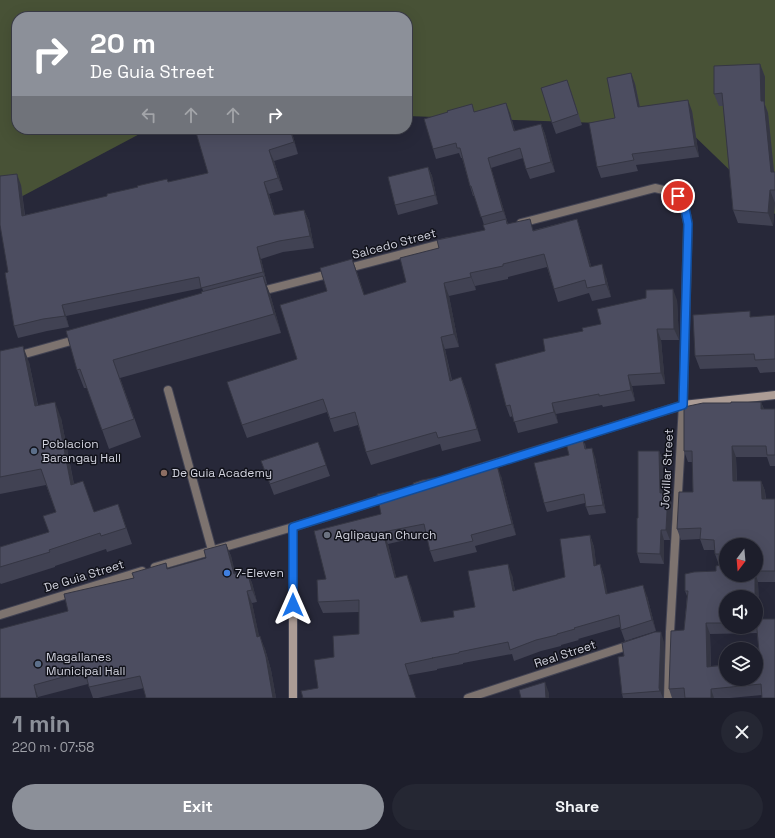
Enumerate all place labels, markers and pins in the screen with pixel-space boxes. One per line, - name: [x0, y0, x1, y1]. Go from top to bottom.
- pin: [661, 179, 695, 213]
- place label: Poblacion Barangay Hall: [42, 436, 121, 466]
- marker: Poblacion Barangay Hall: [29, 446, 39, 456]
- place label: De Guia Academy: [172, 465, 272, 481]
- marker: De Guia Academy: [159, 468, 169, 478]
- place label: Aglipayan Church: [335, 527, 436, 543]
- marker: Aglipayan Church: [322, 530, 332, 540]
- place label: 7-Eleven: [235, 565, 284, 581]
- marker: 7-Eleven: [222, 568, 232, 578]
- place label: Magallanes Municipal Hall: [46, 649, 125, 679]
- marker: Magallanes Municipal Hall: [33, 659, 43, 669]

